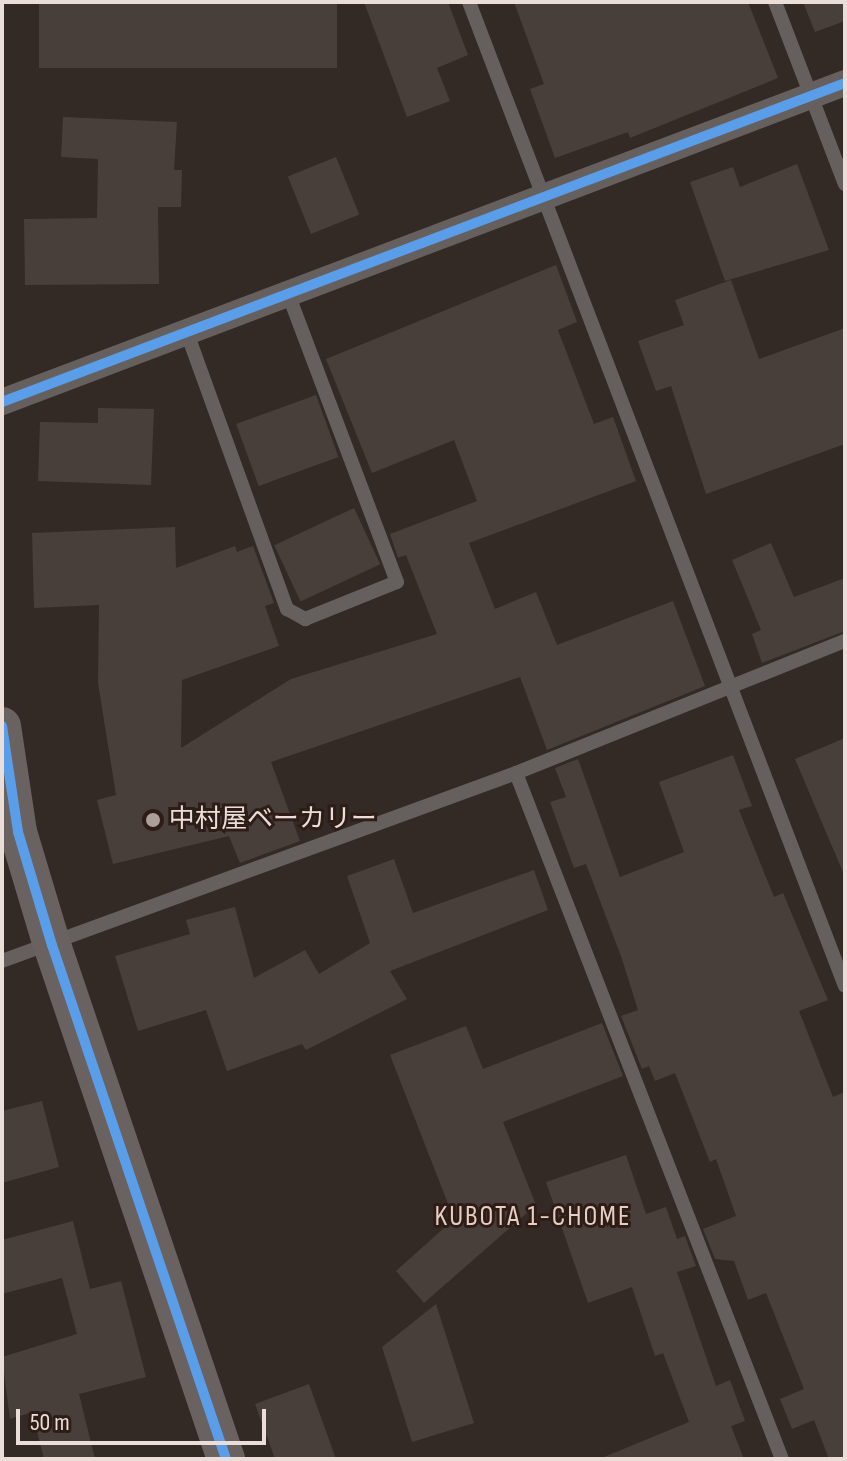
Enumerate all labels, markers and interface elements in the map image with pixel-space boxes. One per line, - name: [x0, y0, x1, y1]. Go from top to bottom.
- place label: 中村屋ベーカリー: [169, 804, 377, 836]
- marker: 中村屋ベーカリー: [144, 811, 162, 829]
- district label: KUBOTA 1-CHOME: [435, 1200, 631, 1234]
- scale bar: [20, 1393, 270, 1443]
- text: 50 m: [30, 1408, 70, 1437]

